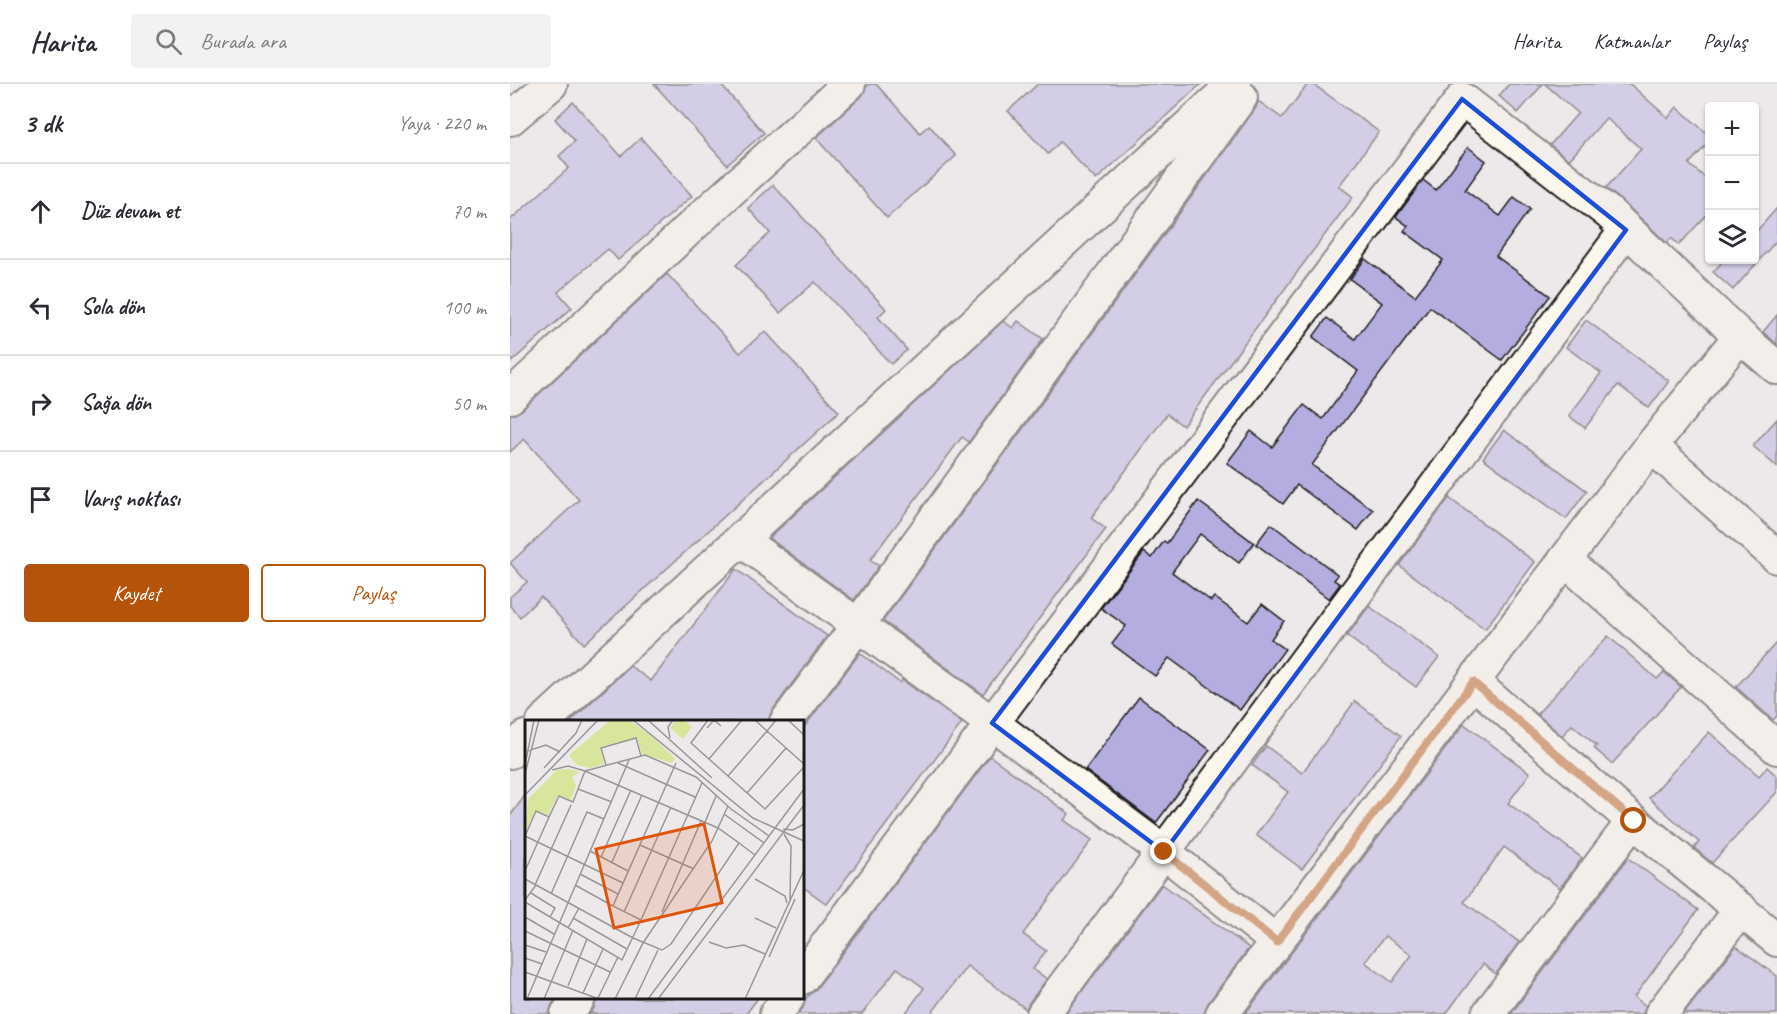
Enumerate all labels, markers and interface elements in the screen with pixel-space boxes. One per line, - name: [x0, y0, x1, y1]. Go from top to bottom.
- search box: [131, 14, 551, 68]
- text: Harita: [30, 24, 95, 59]
- icon: search: [152, 25, 185, 58]
- text: Burada ara: [200, 27, 286, 55]
- text: Harita: [1513, 28, 1561, 54]
- text: Katmanlar: [1594, 28, 1670, 54]
- text: Paylaş: [1703, 28, 1747, 54]
- map controls: [1705, 102, 1759, 264]
- button: +: [1705, 102, 1759, 156]
- text: 3 dk: [24, 107, 62, 140]
- text: Yaya · 220 m: [398, 111, 486, 136]
- button: −: [1705, 156, 1759, 210]
- icon: ahead: [24, 195, 57, 228]
- text: Düz devam et: [81, 197, 179, 225]
- text: 70 m: [452, 199, 486, 224]
- button: layers: [1705, 210, 1759, 264]
- icon: left: [24, 291, 57, 324]
- text: Sola dön: [81, 293, 145, 321]
- text: 100 m: [443, 295, 486, 320]
- icon: right: [24, 387, 57, 420]
- text: Sağa dön: [81, 389, 151, 417]
- text: 50 m: [452, 391, 486, 416]
- icon: arrive: [24, 483, 57, 516]
- text: Varış noktası: [81, 485, 180, 513]
- button: Kaydet: [24, 564, 249, 622]
- button: Paylaş: [261, 564, 486, 622]
- inset map: [525, 720, 804, 999]
- route start: [1620, 807, 1646, 833]
- route end: [1150, 838, 1176, 864]

